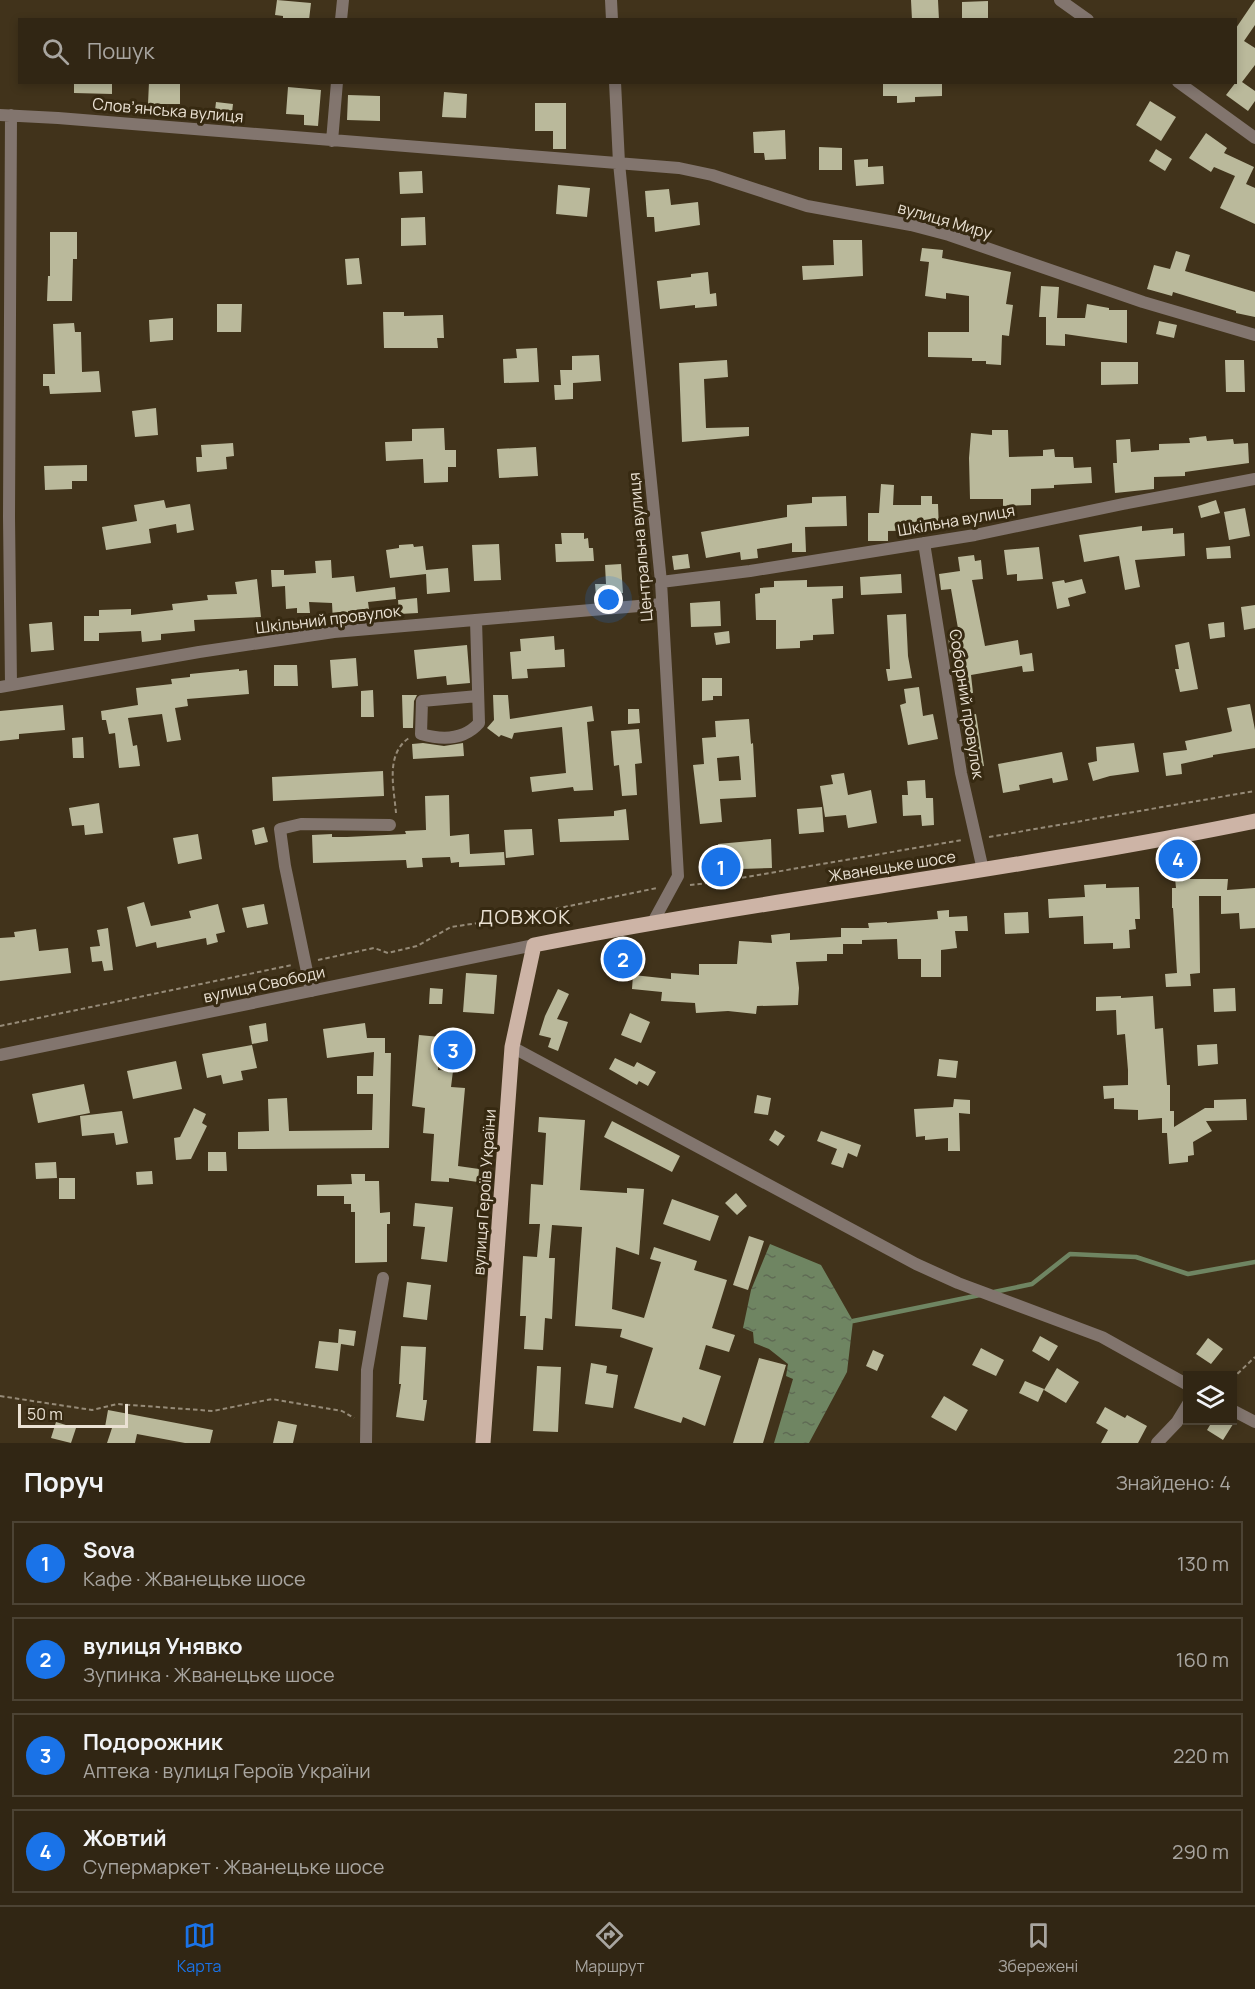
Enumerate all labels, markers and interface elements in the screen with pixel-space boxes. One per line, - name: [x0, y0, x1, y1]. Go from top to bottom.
- search box: [18, 18, 1237, 84]
- icon: search: [39, 35, 72, 68]
- text: Пошук: [87, 36, 154, 66]
- street label: Словʼянська вулиця: [91, 92, 245, 128]
- street label: вулиця Миру: [895, 196, 995, 244]
- street label: Центральна вулиця: [623, 472, 657, 622]
- street label: Шкільна вулиця: [896, 499, 1016, 541]
- your location: [594, 585, 623, 614]
- street label: Шкільний провулок: [254, 599, 403, 639]
- street label: Соборний провулок: [944, 628, 990, 782]
- pin: 4: [1158, 836, 1198, 882]
- pin: 1: [702, 844, 740, 890]
- street label: Жванецьке шосе: [827, 845, 957, 887]
- district label: ДОВЖОК: [478, 903, 572, 930]
- pin: 2: [604, 936, 642, 982]
- street label: вулиця Свободи: [201, 960, 327, 1008]
- pin: 3: [434, 1028, 472, 1072]
- street label: вулиця Героїв України: [467, 1108, 501, 1276]
- map controls: [1183, 1371, 1237, 1425]
- button: layers: [1183, 1371, 1237, 1425]
- scale bar: [18, 1401, 128, 1428]
- text: 50 m: [27, 1403, 63, 1425]
- text: Поруч: [24, 1464, 104, 1500]
- text: Знайдено: 4: [1116, 1469, 1231, 1496]
- text: Sova: [83, 1535, 135, 1565]
- text: 1: [41, 1550, 50, 1577]
- text: 130 m: [1177, 1550, 1229, 1577]
- text: Кафе · Жванецьке шосе: [83, 1565, 306, 1592]
- text: вулиця Унявко: [83, 1631, 243, 1661]
- text: 2: [40, 1646, 51, 1673]
- text: 160 m: [1176, 1646, 1229, 1673]
- text: Зупинка · Жванецьке шосе: [83, 1661, 335, 1688]
- text: Подорожник: [83, 1727, 223, 1757]
- text: 3: [40, 1742, 51, 1769]
- text: 220 m: [1173, 1742, 1229, 1769]
- text: Аптека · вулиця Героїв України: [83, 1757, 371, 1784]
- text: Жовтий: [83, 1823, 167, 1853]
- text: 4: [39, 1838, 52, 1865]
- text: 290 m: [1172, 1838, 1229, 1865]
- text: Супермаркет · Жванецьке шосе: [83, 1853, 384, 1880]
- tab: Карта: [177, 1919, 221, 1977]
- tab: Маршрут: [575, 1919, 645, 1977]
- tab: Збережені: [998, 1919, 1078, 1977]

